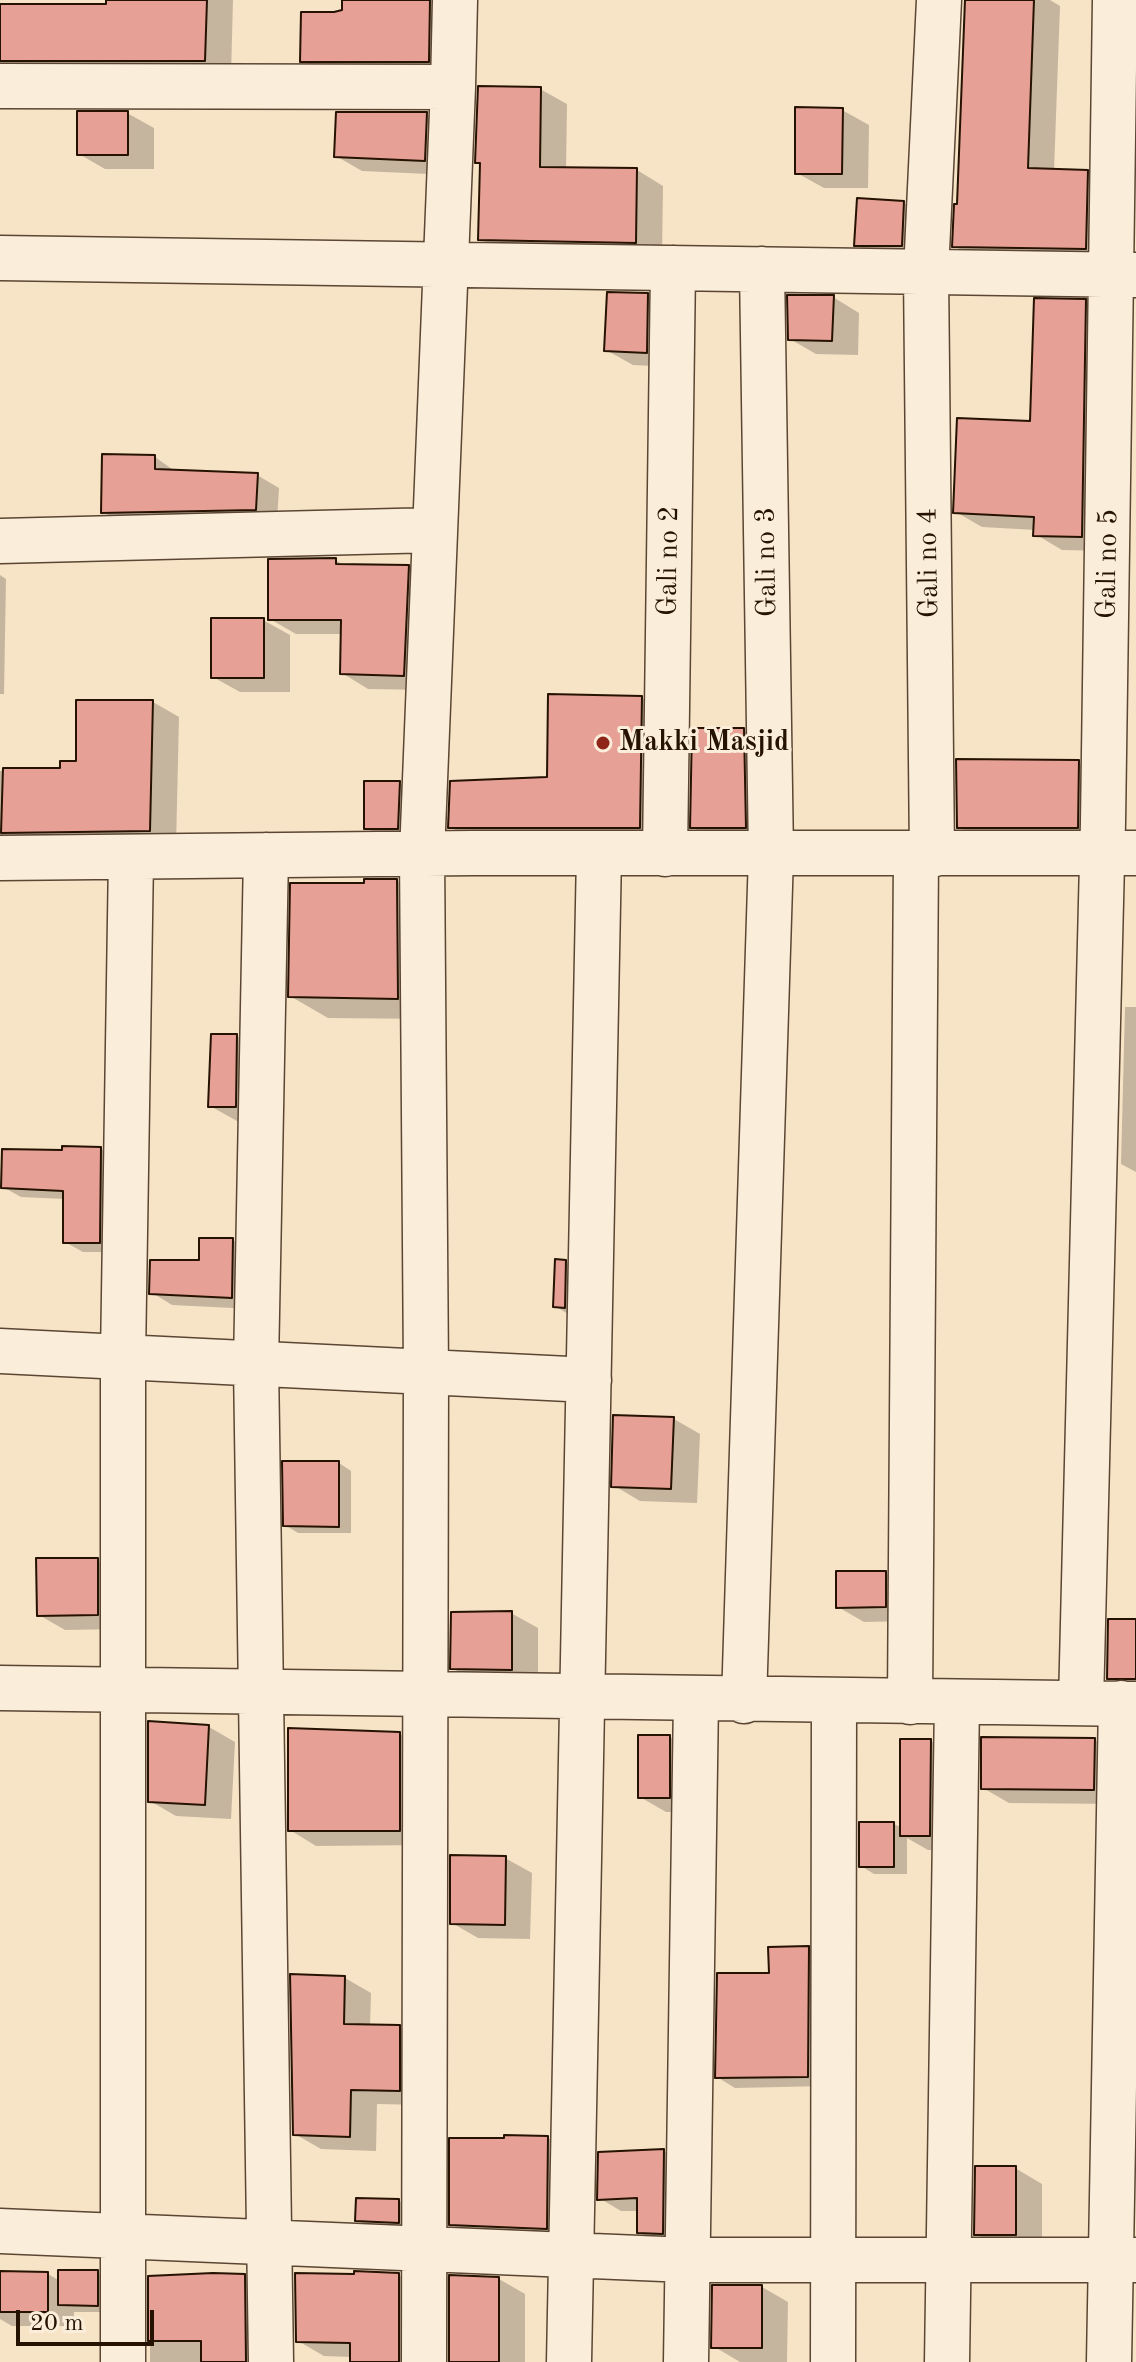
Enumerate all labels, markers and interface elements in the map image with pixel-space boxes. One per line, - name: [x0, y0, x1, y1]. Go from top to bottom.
- street label: Gali no 2: [651, 506, 687, 616]
- street label: Gali no 3: [749, 507, 785, 617]
- street label: Gali no 4: [911, 508, 947, 618]
- street label: Gali no 5: [1090, 509, 1126, 619]
- place label: Makki Masjid: [619, 726, 789, 760]
- marker: Makki Masjid: [594, 734, 612, 752]
- scale bar: [20, 2294, 158, 2344]
- text: 20 m: [30, 2312, 84, 2336]

